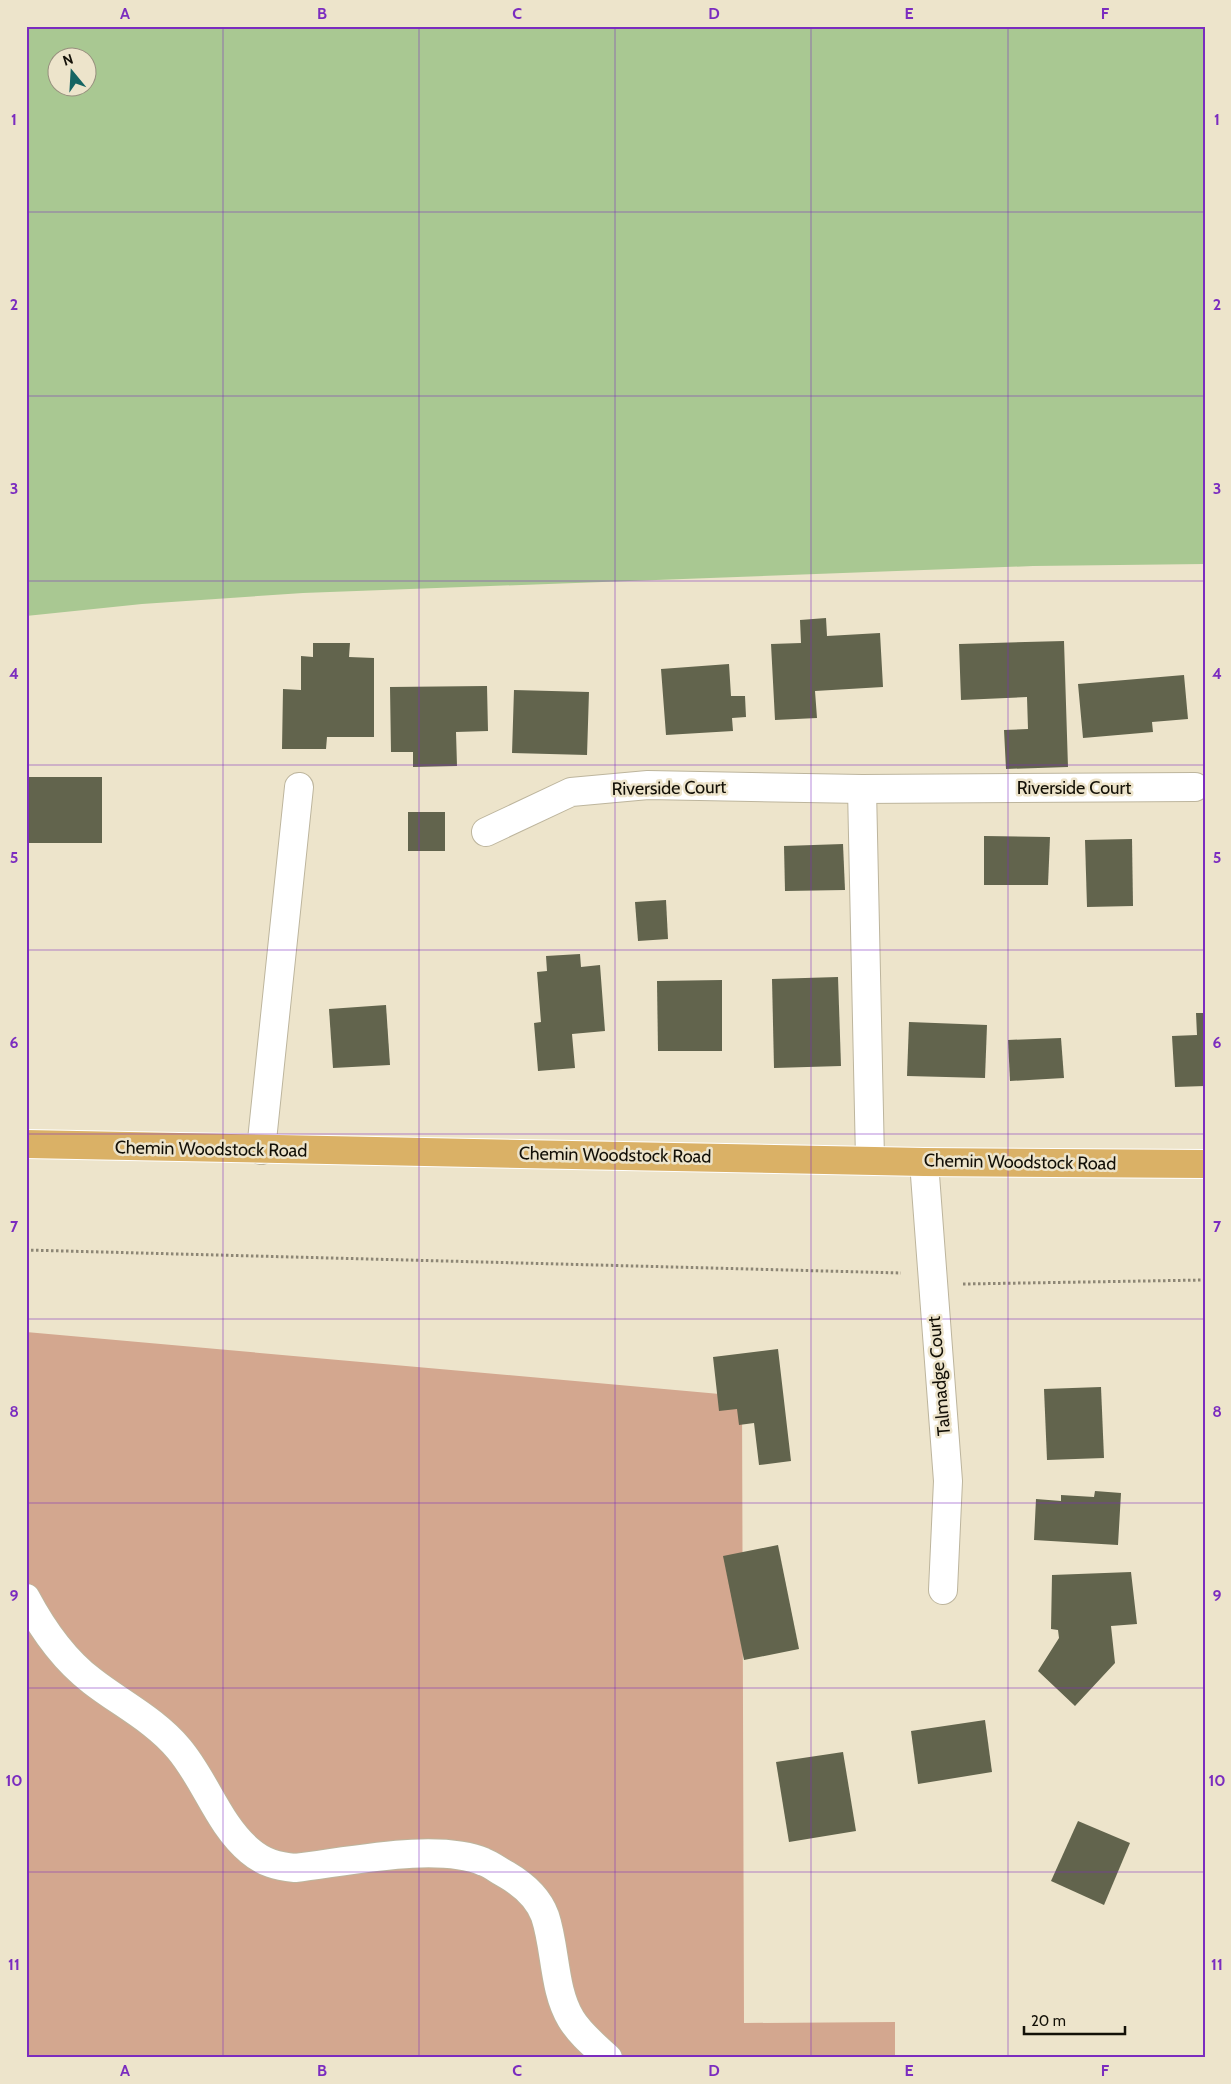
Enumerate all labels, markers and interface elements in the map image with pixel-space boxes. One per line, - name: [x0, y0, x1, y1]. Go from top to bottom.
- text: A: [120, 4, 130, 23]
- text: B: [317, 4, 327, 23]
- text: C: [512, 4, 522, 23]
- text: D: [708, 4, 720, 23]
- text: E: [904, 4, 914, 23]
- text: F: [1101, 4, 1110, 23]
- north arrow: [48, 48, 98, 98]
- text: N: [60, 50, 75, 70]
- text: 1: [11, 110, 17, 129]
- text: 1: [1214, 110, 1220, 129]
- text: 2: [10, 295, 18, 314]
- text: 2: [1213, 295, 1221, 314]
- text: 3: [10, 479, 18, 498]
- text: 3: [1213, 479, 1221, 498]
- text: 4: [9, 664, 19, 683]
- text: 4: [1212, 664, 1222, 683]
- street label: Riverside Court: [612, 776, 726, 800]
- street label: Riverside Court: [1017, 777, 1131, 799]
- text: 5: [10, 848, 18, 867]
- text: 5: [1213, 848, 1221, 867]
- text: 6: [10, 1033, 19, 1052]
- text: 6: [1213, 1033, 1222, 1052]
- street label: Chemin Woodstock Road: [115, 1136, 307, 1162]
- street label: Chemin Woodstock Road: [519, 1142, 711, 1168]
- street label: Chemin Woodstock Road: [924, 1149, 1116, 1175]
- text: 7: [10, 1217, 19, 1236]
- text: 7: [1213, 1217, 1222, 1236]
- street label: Talmadge Court: [923, 1315, 955, 1437]
- text: 8: [9, 1402, 19, 1421]
- text: 8: [1212, 1402, 1222, 1421]
- text: 9: [10, 1586, 19, 1605]
- text: 9: [1213, 1586, 1222, 1605]
- text: 10: [5, 1771, 23, 1790]
- text: 10: [1208, 1771, 1226, 1790]
- text: 11: [8, 1955, 20, 1974]
- text: 11: [1211, 1955, 1223, 1974]
- scale bar: [1024, 2004, 1125, 2036]
- text: 20 m: [1031, 2012, 1066, 2030]
- text: A: [120, 2061, 130, 2080]
- text: B: [317, 2061, 327, 2080]
- text: C: [512, 2061, 522, 2080]
- text: D: [708, 2061, 720, 2080]
- text: E: [904, 2061, 914, 2080]
- text: F: [1101, 2061, 1110, 2080]

